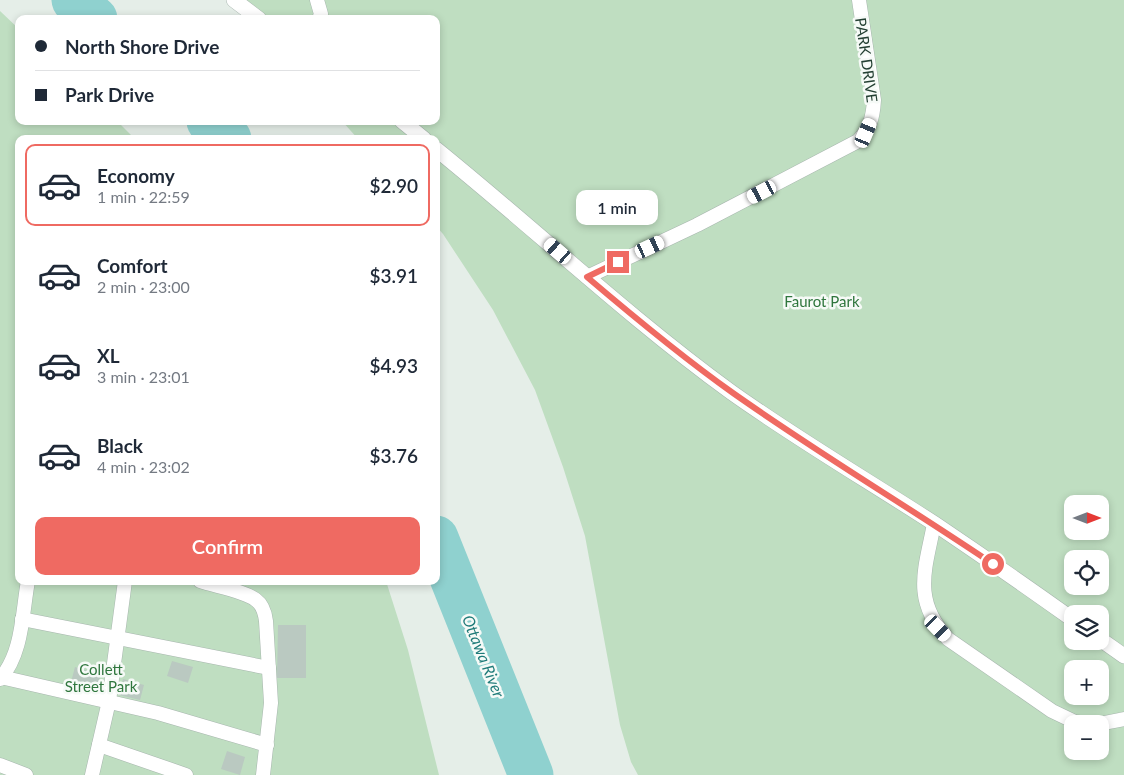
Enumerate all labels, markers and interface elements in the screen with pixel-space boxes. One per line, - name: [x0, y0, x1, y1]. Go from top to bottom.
- street label: PARK DRIVE: [852, 16, 882, 104]
- text: North Shore Drive: [65, 35, 219, 58]
- text: Park Drive: [65, 83, 154, 106]
- car: [853, 116, 878, 150]
- icon: car: [37, 163, 82, 208]
- text: Economy: [97, 164, 175, 187]
- text: $2.90: [369, 174, 418, 197]
- car: [745, 179, 778, 205]
- text: 1 min · 22:59: [97, 187, 190, 206]
- callout: 1 min: [577, 190, 659, 224]
- text: 1 min: [597, 198, 637, 217]
- car: [633, 234, 666, 260]
- car: [541, 235, 574, 267]
- route end: [607, 251, 629, 273]
- icon: car: [37, 253, 82, 298]
- text: Comfort: [97, 254, 168, 277]
- text: $3.91: [369, 264, 418, 287]
- text: 2 min · 23:00: [97, 277, 190, 296]
- park label: Faurot Park: [784, 292, 860, 310]
- icon: car: [37, 343, 82, 388]
- text: XL: [97, 344, 120, 367]
- text: $4.93: [369, 354, 418, 377]
- text: 3 min · 23:01: [97, 367, 190, 386]
- icon: car: [37, 433, 82, 478]
- text: Black: [97, 434, 143, 457]
- text: $3.76: [369, 444, 418, 467]
- text: 4 min · 23:02: [97, 457, 190, 476]
- north arrow: [1064, 495, 1109, 540]
- map controls: [1064, 495, 1109, 760]
- button: Confirm: [35, 517, 420, 575]
- button: locate: [1064, 550, 1109, 595]
- route start: [982, 553, 1004, 575]
- button: layers: [1064, 605, 1109, 650]
- water label: Ottawa River: [459, 612, 509, 700]
- car: [922, 612, 953, 644]
- park label: Collett Street Park: [65, 660, 138, 695]
- button: +: [1064, 660, 1109, 705]
- button: −: [1064, 715, 1109, 760]

